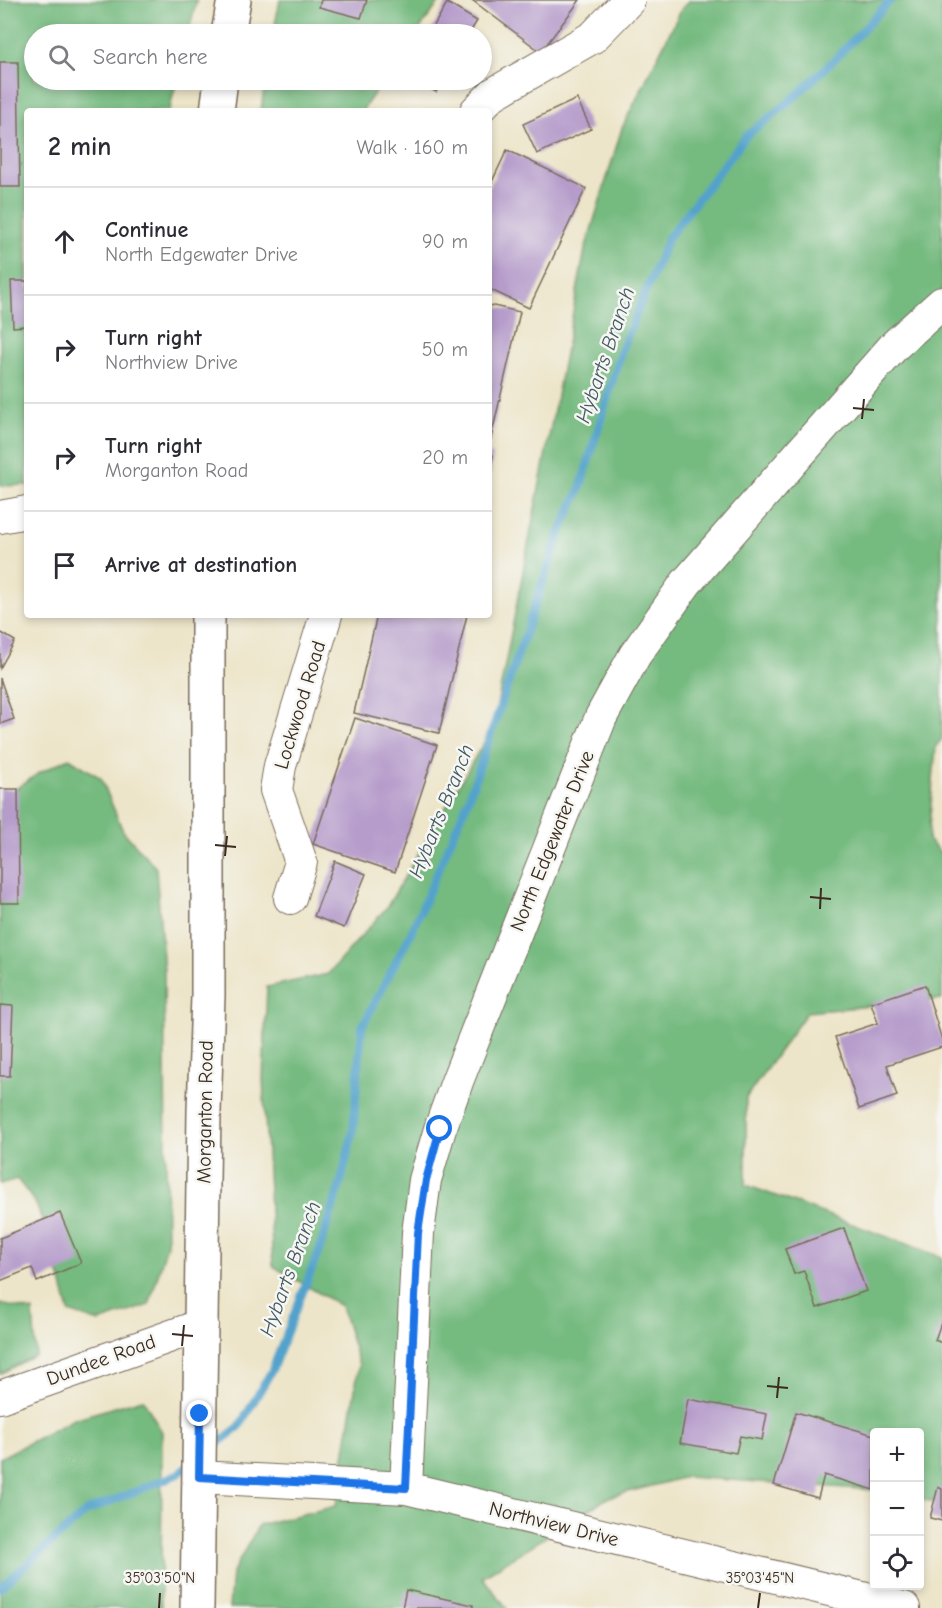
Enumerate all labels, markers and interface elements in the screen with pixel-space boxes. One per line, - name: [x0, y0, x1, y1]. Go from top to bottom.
- search box: [24, 24, 492, 90]
- icon: search: [45, 41, 78, 74]
- text: Search here: [93, 44, 208, 70]
- text: 2 min: [48, 132, 111, 162]
- text: Walk · 160 m: [357, 136, 468, 159]
- text: Continue: [105, 217, 188, 243]
- icon: ahead: [48, 225, 81, 258]
- text: 90 m: [422, 230, 468, 253]
- text: North Edgewater Drive: [105, 243, 298, 266]
- water label: Hybarts Branch: [571, 284, 639, 426]
- text: Turn right: [105, 325, 202, 351]
- icon: right: [48, 333, 81, 366]
- text: 50 m: [422, 338, 468, 361]
- text: Northview Drive: [105, 351, 238, 374]
- text: Turn right: [105, 433, 202, 459]
- icon: right: [48, 441, 81, 474]
- text: 20 m: [422, 446, 468, 469]
- text: Morganton Road: [105, 459, 248, 482]
- icon: arrive: [48, 549, 81, 582]
- text: Arrive at destination: [105, 552, 297, 578]
- street label: Lockwood Road: [270, 638, 330, 772]
- water label: Hybarts Branch: [403, 741, 479, 881]
- street label: North Edgewater Drive: [505, 747, 599, 935]
- street label: Morganton Road: [192, 1040, 218, 1184]
- route start: [426, 1115, 452, 1141]
- water label: Hybarts Branch: [254, 1198, 326, 1340]
- street label: Dundee Road: [43, 1330, 159, 1390]
- route end: [186, 1400, 212, 1426]
- map controls: [870, 1428, 924, 1590]
- button: +: [870, 1428, 924, 1482]
- button: −: [870, 1482, 924, 1536]
- street label: Northview Drive: [487, 1497, 621, 1551]
- button: locate: [870, 1536, 924, 1590]
- text: 35°03'50"N: [125, 1569, 195, 1587]
- text: 35°03'45"N: [726, 1569, 794, 1587]

